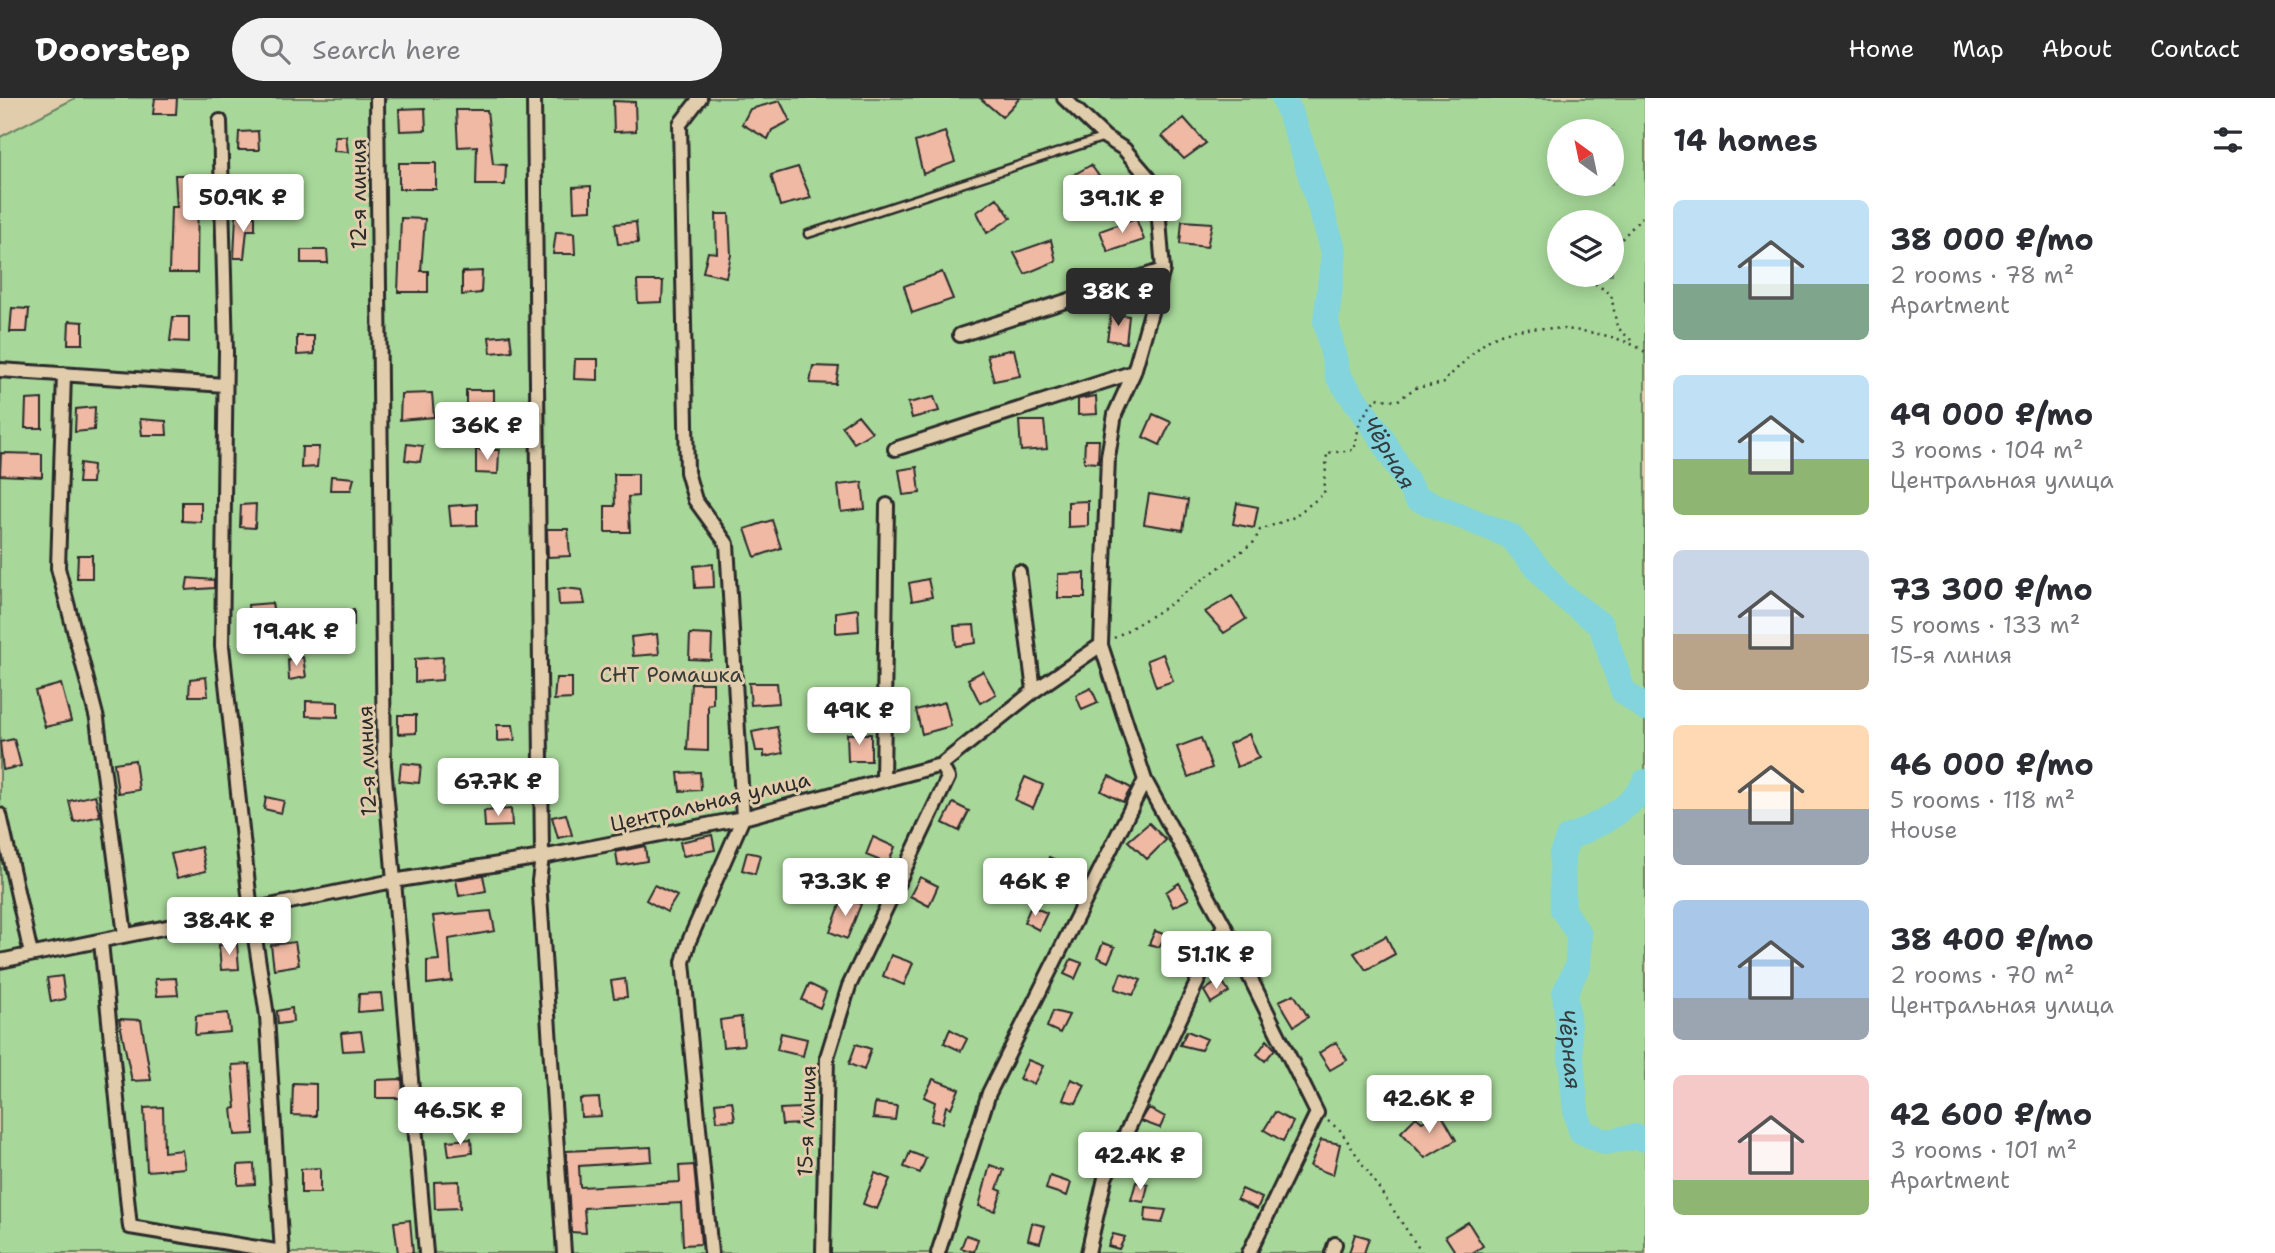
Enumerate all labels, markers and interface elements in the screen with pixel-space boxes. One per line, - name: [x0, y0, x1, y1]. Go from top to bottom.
- search box: [232, 18, 722, 81]
- text: Doorstep: [35, 27, 190, 72]
- icon: search: [256, 30, 294, 68]
- text: Search here: [312, 32, 461, 67]
- text: Home: [1848, 33, 1914, 65]
- text: Map: [1952, 33, 2004, 65]
- text: About: [2042, 33, 2112, 65]
- text: Contact: [2150, 33, 2240, 65]
- north arrow: [1547, 119, 1624, 196]
- map controls: [1547, 119, 1624, 287]
- text: 14 homes: [1673, 120, 1818, 161]
- icon: filters: [2209, 121, 2247, 159]
- street label: 12-я линия: [345, 138, 373, 250]
- pin: 50.9K ₽: [178, 174, 308, 234]
- pin: 39.1K ₽: [1057, 176, 1187, 235]
- text: 50.9K ₽: [199, 182, 287, 212]
- text: 39.1K ₽: [1079, 183, 1165, 213]
- button: layers: [1547, 210, 1624, 287]
- text: 38 000 ₽/mo: [1890, 219, 2094, 260]
- icon: home: [1729, 228, 1813, 312]
- text: 2 rooms · 78 m²: [1890, 260, 2074, 290]
- pin: 38K ₽: [1069, 268, 1167, 328]
- text: 38K ₽: [1082, 276, 1154, 306]
- text: Apartment: [1890, 290, 2010, 320]
- text: 49 000 ₽/mo: [1890, 394, 2093, 435]
- pin: 36K ₽: [438, 402, 536, 462]
- icon: home: [1729, 403, 1813, 487]
- text: 36K ₽: [451, 410, 523, 440]
- water label: Чёрная: [1356, 410, 1423, 495]
- text: 3 rooms · 104 m²: [1890, 435, 2083, 465]
- text: Центральная улица: [1890, 465, 2114, 495]
- text: 73 300 ₽/mo: [1890, 569, 2093, 610]
- icon: home: [1729, 578, 1813, 662]
- pin: 19.4K ₽: [231, 608, 361, 668]
- text: 5 rooms · 133 m²: [1890, 610, 2080, 640]
- text: 19.4K ₽: [253, 616, 339, 646]
- text: 15-я линия: [1890, 640, 2012, 670]
- park label: СНТ Ромашка: [600, 661, 742, 689]
- pin: 49K ₽: [810, 688, 908, 747]
- text: 49K ₽: [823, 695, 895, 725]
- street label: 12-я линия: [351, 705, 383, 817]
- text: 46 000 ₽/mo: [1890, 744, 2094, 785]
- icon: home: [1729, 753, 1813, 837]
- pin: 67.7K ₽: [433, 758, 563, 818]
- street label: Центральная улица: [607, 765, 813, 839]
- text: 67.7K ₽: [454, 766, 542, 796]
- text: 5 rooms · 118 m²: [1890, 785, 2075, 815]
- text: House: [1890, 815, 1958, 845]
- pin: 73.3K ₽: [780, 858, 910, 918]
- pin: 46K ₽: [986, 858, 1084, 918]
- text: 73.3K ₽: [799, 866, 891, 896]
- text: 46K ₽: [999, 866, 1071, 896]
- pin: 38.4K ₽: [164, 898, 294, 957]
- text: 38.4K ₽: [183, 905, 275, 935]
- text: 38 400 ₽/mo: [1890, 919, 2094, 960]
- icon: home: [1729, 928, 1813, 1012]
- pin: 51.1K ₽: [1151, 932, 1281, 991]
- text: 51.1K ₽: [1177, 939, 1255, 969]
- text: 2 rooms · 70 m²: [1890, 960, 2075, 990]
- text: Центральная улица: [1890, 990, 2114, 1020]
- water label: Чёрная: [1552, 1008, 1589, 1091]
- street label: 15-я линия: [791, 1065, 823, 1177]
- pin: 42.6K ₽: [1364, 1076, 1494, 1135]
- text: 42.6K ₽: [1383, 1083, 1475, 1113]
- pin: 46.5K ₽: [395, 1088, 525, 1147]
- text: 42 600 ₽/mo: [1890, 1094, 2092, 1135]
- text: 46.5K ₽: [414, 1095, 506, 1125]
- icon: home: [1729, 1103, 1813, 1187]
- pin: 42.4K ₽: [1075, 1132, 1205, 1192]
- text: 3 rooms · 101 m²: [1890, 1135, 2077, 1165]
- text: 42.4K ₽: [1094, 1140, 1186, 1170]
- text: Apartment: [1890, 1165, 2010, 1195]

